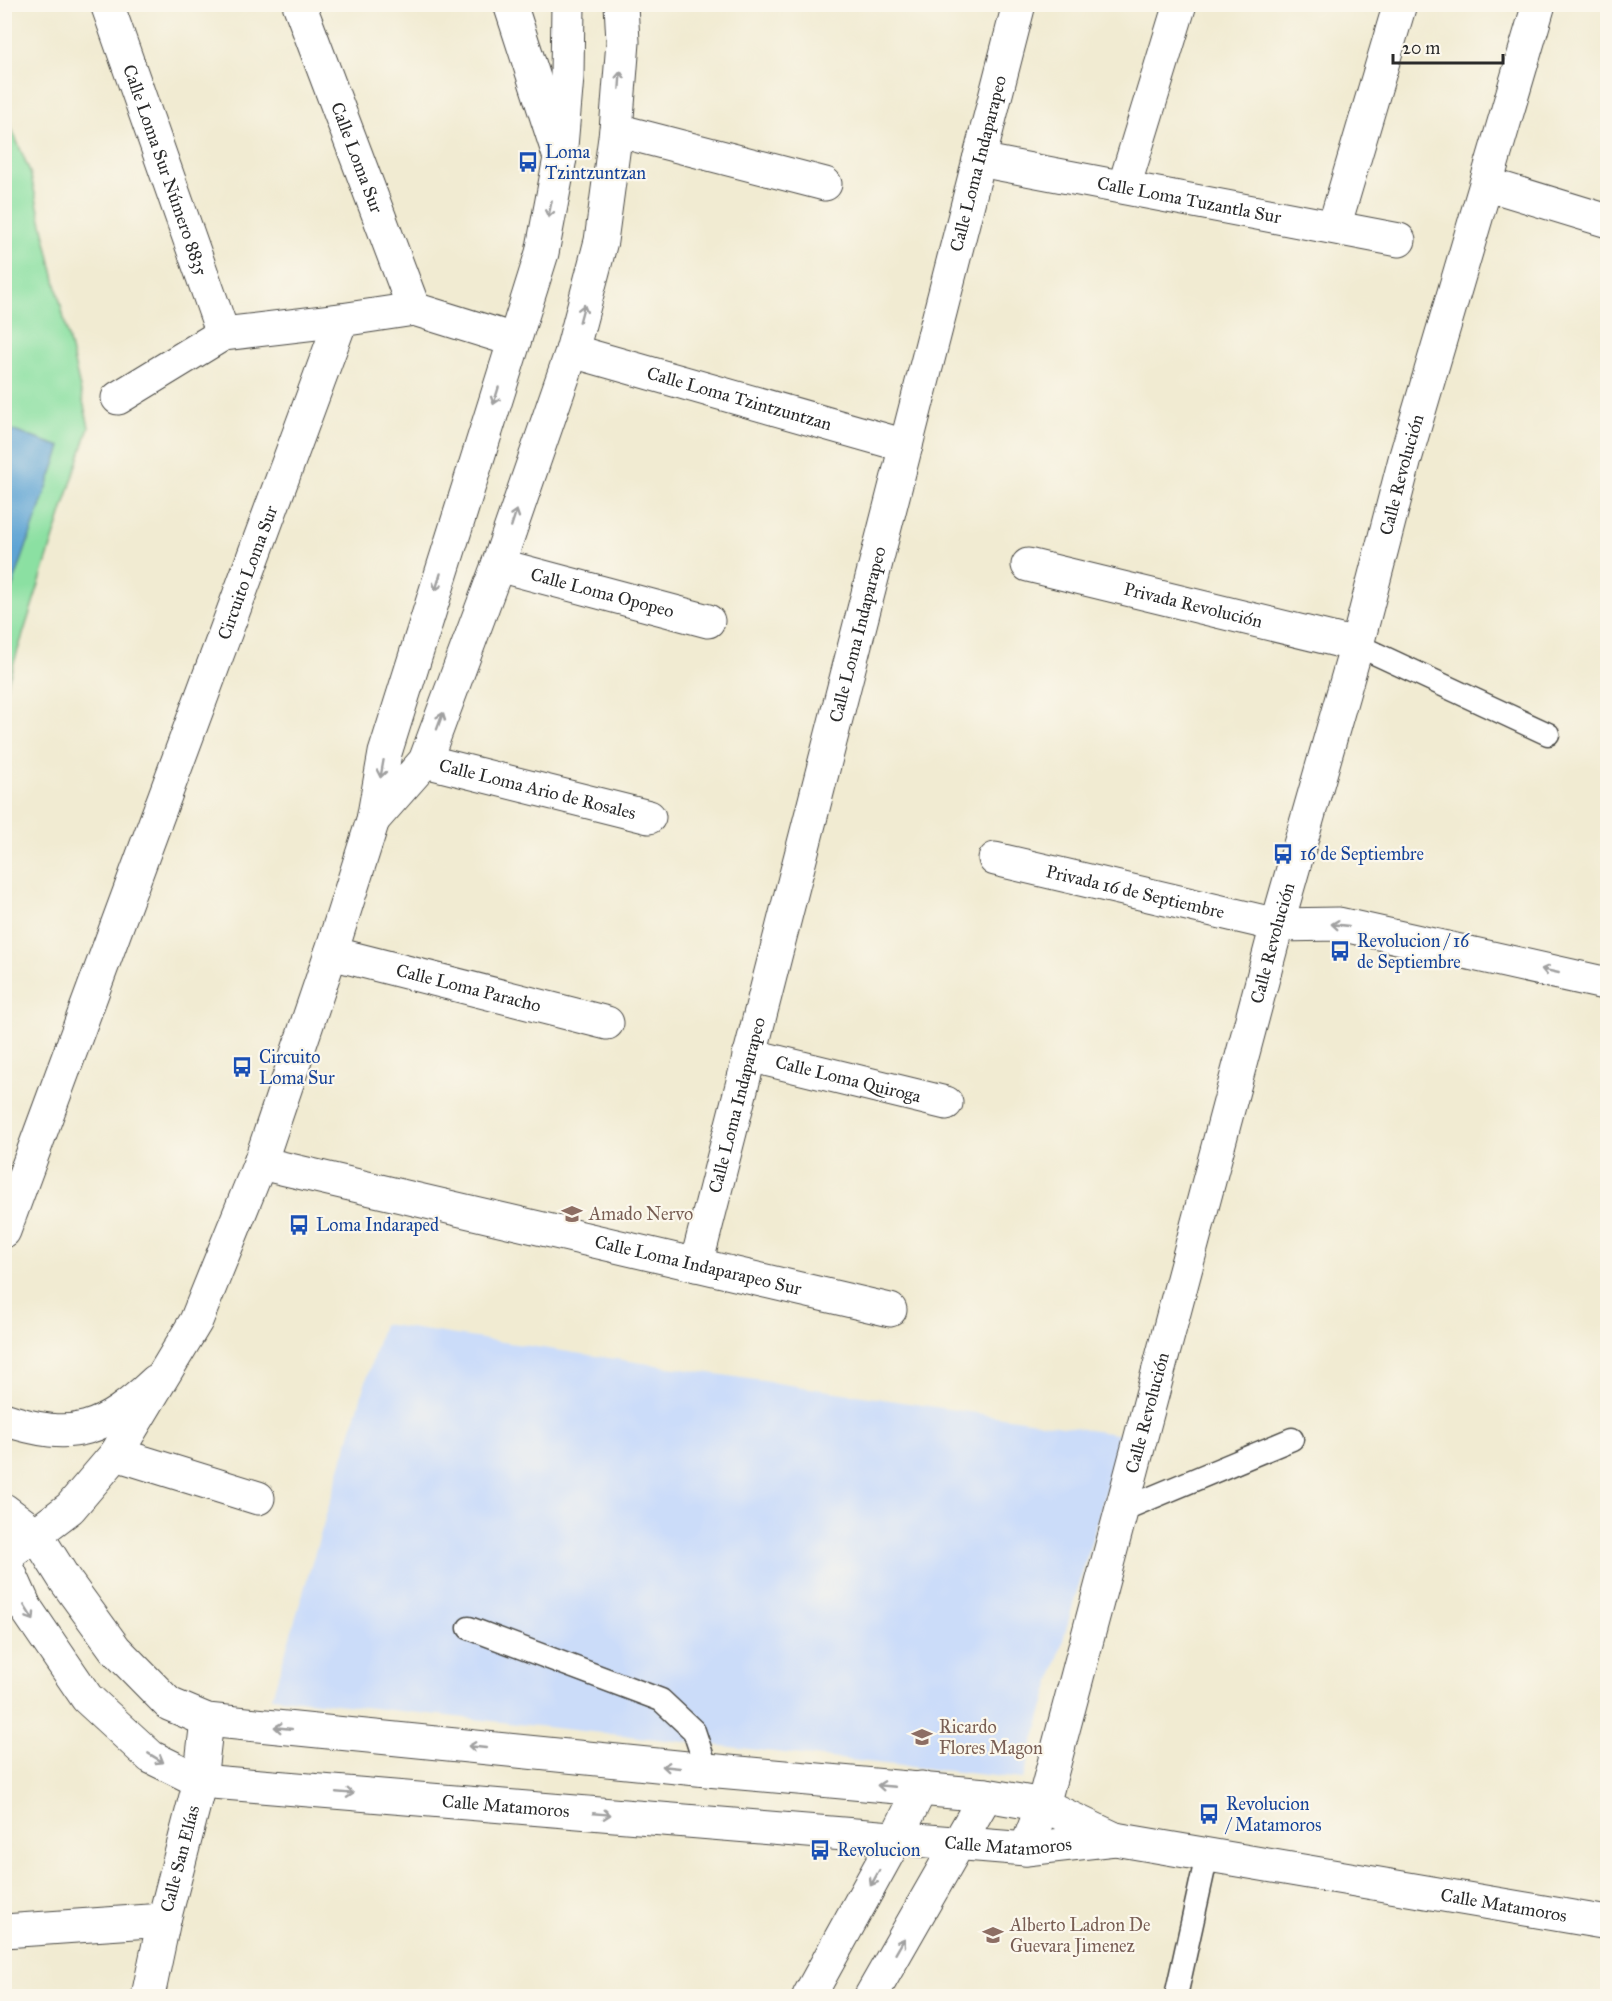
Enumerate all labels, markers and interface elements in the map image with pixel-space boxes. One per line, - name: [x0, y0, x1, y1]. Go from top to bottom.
- scale bar: [1393, 27, 1502, 65]
- text: 20 m: [1402, 37, 1440, 59]
- street label: Calle Loma Sur Número 8835: [118, 62, 213, 279]
- one-way arrow: [615, 70, 626, 90]
- street label: Calle Loma Indaparapeo: [945, 73, 1011, 254]
- street label: Calle Loma Sur: [326, 99, 388, 216]
- place label: Loma Tzintzuntzan: [545, 141, 646, 184]
- bus stop icon: Loma Tzintzuntzan: [516, 150, 540, 174]
- street label: Calle Loma Tuzantla Sur: [1095, 172, 1283, 228]
- one-way arrow: [544, 198, 555, 218]
- one-way arrow: [577, 304, 588, 323]
- street label: Calle Loma Tzintzuntzan: [644, 362, 835, 435]
- one-way arrow: [490, 386, 501, 405]
- street label: Calle Revolución: [1375, 411, 1429, 538]
- street label: Circuito Loma Sur: [213, 502, 282, 643]
- one-way arrow: [509, 509, 520, 528]
- street label: Calle Loma Indaparapeo: [824, 544, 891, 725]
- street label: Calle Loma Opopeo: [528, 563, 677, 622]
- one-way arrow: [432, 572, 443, 591]
- street label: Privada Revolución: [1122, 578, 1265, 633]
- one-way arrow: [435, 712, 446, 731]
- street label: Calle Loma Ario de Rosales: [437, 754, 638, 824]
- one-way arrow: [376, 758, 387, 778]
- bus stop icon: 16 de Septiembre: [1271, 842, 1295, 866]
- place label: 16 de Septiembre: [1300, 843, 1424, 865]
- street label: Privada 16 de Septiembre: [1044, 860, 1227, 923]
- street label: Calle Revolución: [1246, 880, 1300, 1006]
- one-way arrow: [1330, 919, 1350, 930]
- place label: Revolucion / 16 de Septiembre: [1357, 930, 1470, 973]
- bus stop icon: Revolucion / 16 de Septiembre: [1328, 939, 1352, 963]
- street label: Calle Loma Paracho: [394, 959, 543, 1017]
- one-way arrow: [1541, 965, 1561, 976]
- street label: Calle Loma Indaparapeo: [704, 1015, 770, 1196]
- place label: Circuito Loma Sur: [259, 1046, 335, 1089]
- street label: Calle Loma Quiroga: [773, 1051, 924, 1108]
- bus stop icon: Circuito Loma Sur: [230, 1055, 254, 1079]
- school or university icon: Amado Nervo: [560, 1202, 584, 1226]
- place label: Amado Nervo: [588, 1203, 693, 1225]
- bus stop icon: Loma Indaraped: [287, 1213, 311, 1237]
- place label: Loma Indaraped: [316, 1214, 439, 1236]
- street label: Calle Loma Indaparapeo Sur: [593, 1231, 804, 1300]
- street label: Calle Revolución: [1121, 1350, 1174, 1476]
- one-way arrow: [23, 1604, 35, 1621]
- place label: Ricardo Flores Magon: [939, 1716, 1043, 1760]
- one-way arrow: [273, 1722, 293, 1733]
- school or university icon: Ricardo Flores Magon: [910, 1725, 934, 1749]
- one-way arrow: [467, 1741, 487, 1752]
- one-way arrow: [147, 1753, 164, 1765]
- one-way arrow: [661, 1761, 681, 1772]
- one-way arrow: [877, 1780, 897, 1791]
- one-way arrow: [334, 1788, 354, 1799]
- street label: Calle Matamoros: [441, 1790, 570, 1822]
- place label: Revolucion / Matamoros: [1224, 1793, 1321, 1836]
- bus stop icon: Revolucion / Matamoros: [1197, 1802, 1221, 1826]
- street label: Calle San Elías: [156, 1803, 204, 1914]
- one-way arrow: [592, 1809, 611, 1820]
- street label: Calle Matamoros: [943, 1831, 1073, 1860]
- bus stop icon: Revolucion: [808, 1838, 832, 1862]
- place label: Revolucion: [837, 1839, 921, 1861]
- one-way arrow: [869, 1868, 880, 1886]
- street label: Calle Matamoros: [1439, 1884, 1569, 1927]
- place label: Alberto Ladron De Guevara Jimenez: [1009, 1914, 1151, 1958]
- school or university icon: Alberto Ladron De Guevara Jimenez: [981, 1923, 1005, 1947]
- one-way arrow: [895, 1938, 907, 1955]

